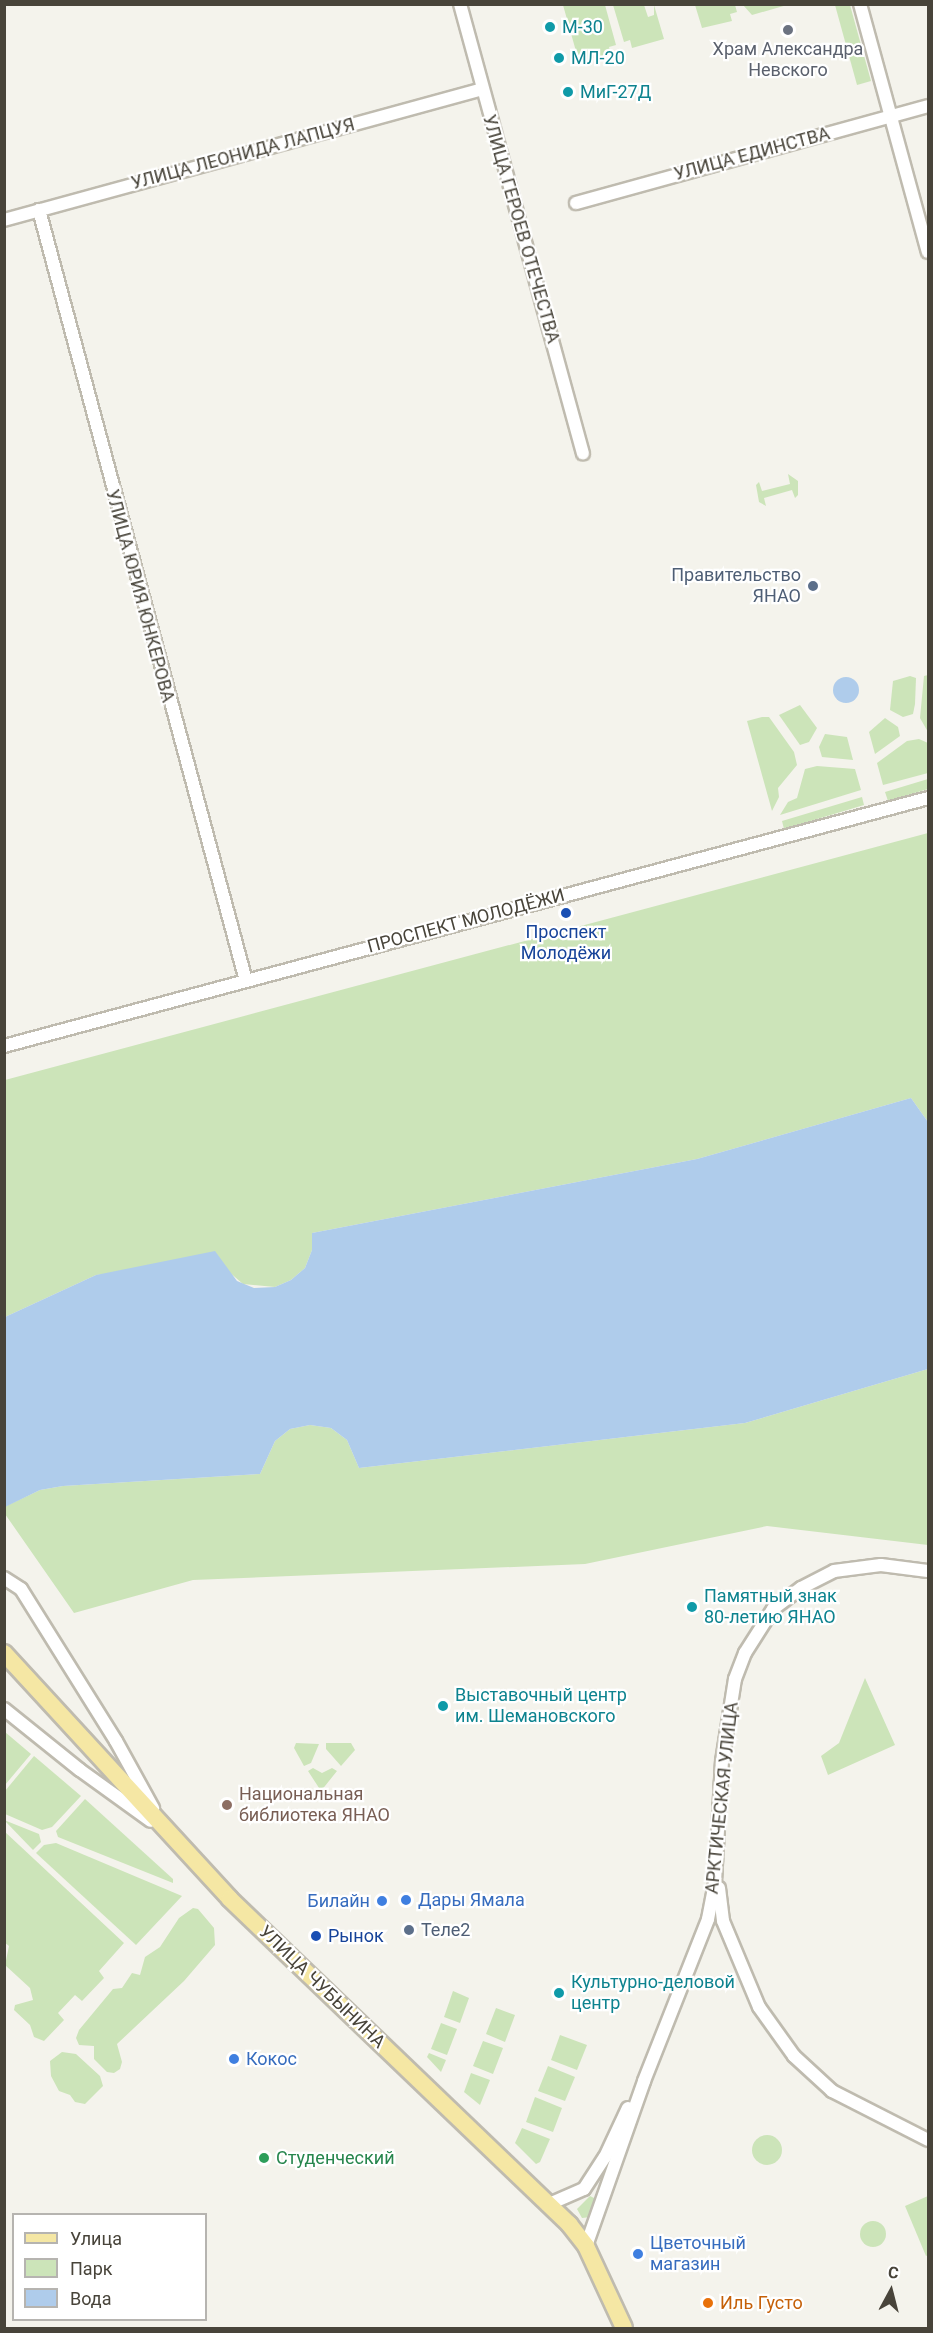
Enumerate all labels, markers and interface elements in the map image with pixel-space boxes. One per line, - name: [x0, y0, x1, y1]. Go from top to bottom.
- place label: М-30: [562, 16, 603, 38]
- marker: М-30: [543, 20, 557, 34]
- marker: Храм Александра Невского: [781, 23, 795, 37]
- place label: Храм Александра Невского: [713, 39, 863, 82]
- place label: МЛ-20: [571, 47, 625, 69]
- marker: МЛ-20: [552, 51, 566, 65]
- place label: МиГ-27Д: [580, 81, 651, 103]
- marker: МиГ-27Д: [561, 85, 575, 99]
- street label: УЛИЦА ГЕРОЕВ ОТЕЧЕСТВА: [478, 112, 564, 346]
- street label: УЛИЦА ЛЕОНИДА ЛАПЦУЯ: [129, 114, 357, 194]
- street label: УЛИЦА ЕДИНСТВА: [672, 123, 832, 185]
- street label: УЛИЦА ЮРИЯ ЮНКЕРОВА: [101, 487, 179, 705]
- place label: Правительство ЯНАО: [671, 565, 801, 608]
- marker: Правительство ЯНАО: [806, 579, 820, 593]
- street label: ПРОСПЕКТ МОЛОДЁЖИ: [365, 884, 567, 958]
- marker: Проспект Молодёжи: [559, 906, 573, 920]
- place label: Проспект Молодёжи: [521, 922, 611, 964]
- place label: Памятный знак 80-летию ЯНАО: [704, 1586, 837, 1628]
- marker: Памятный знак 80-летию ЯНАО: [685, 1600, 699, 1614]
- place label: Выставочный центр им. Шемановского: [455, 1685, 627, 1728]
- marker: Выставочный центр им. Шемановского: [436, 1699, 450, 1713]
- street label: АРКТИЧЕСКАЯ УЛИЦА: [701, 1701, 743, 1895]
- place label: Национальная библиотека ЯНАО: [239, 1784, 390, 1826]
- marker: Национальная библиотека ЯНАО: [220, 1798, 234, 1812]
- place label: Дары Ямала: [418, 1889, 525, 1911]
- place label: Билайн: [307, 1890, 370, 1912]
- marker: Дары Ямала: [399, 1893, 413, 1907]
- marker: Билайн: [375, 1894, 389, 1908]
- place label: Теле2: [421, 1919, 470, 1941]
- street label: УЛИЦА ЧУБЫНИНА: [254, 1921, 390, 2053]
- marker: Теле2: [402, 1923, 416, 1937]
- place label: Рынок: [328, 1925, 384, 1947]
- marker: Рынок: [309, 1929, 323, 1943]
- place label: Культурно-деловой центр: [571, 1972, 735, 2014]
- marker: Культурно-деловой центр: [552, 1986, 566, 2000]
- place label: Кокос: [246, 2048, 297, 2070]
- marker: Кокос: [227, 2052, 241, 2066]
- place label: Студенческий: [276, 2147, 395, 2169]
- marker: Студенческий: [257, 2151, 271, 2165]
- legend: [12, 2213, 207, 2321]
- text: Улица: [70, 2228, 122, 2249]
- place label: Цветочный магазин: [650, 2233, 746, 2276]
- marker: Цветочный магазин: [631, 2247, 645, 2261]
- text: Парк: [70, 2258, 112, 2279]
- north arrow: [861, 2261, 921, 2321]
- text: С: [887, 2263, 900, 2283]
- text: Вода: [70, 2288, 112, 2309]
- place label: Иль Густо: [720, 2292, 803, 2314]
- marker: Иль Густо: [701, 2296, 715, 2310]

